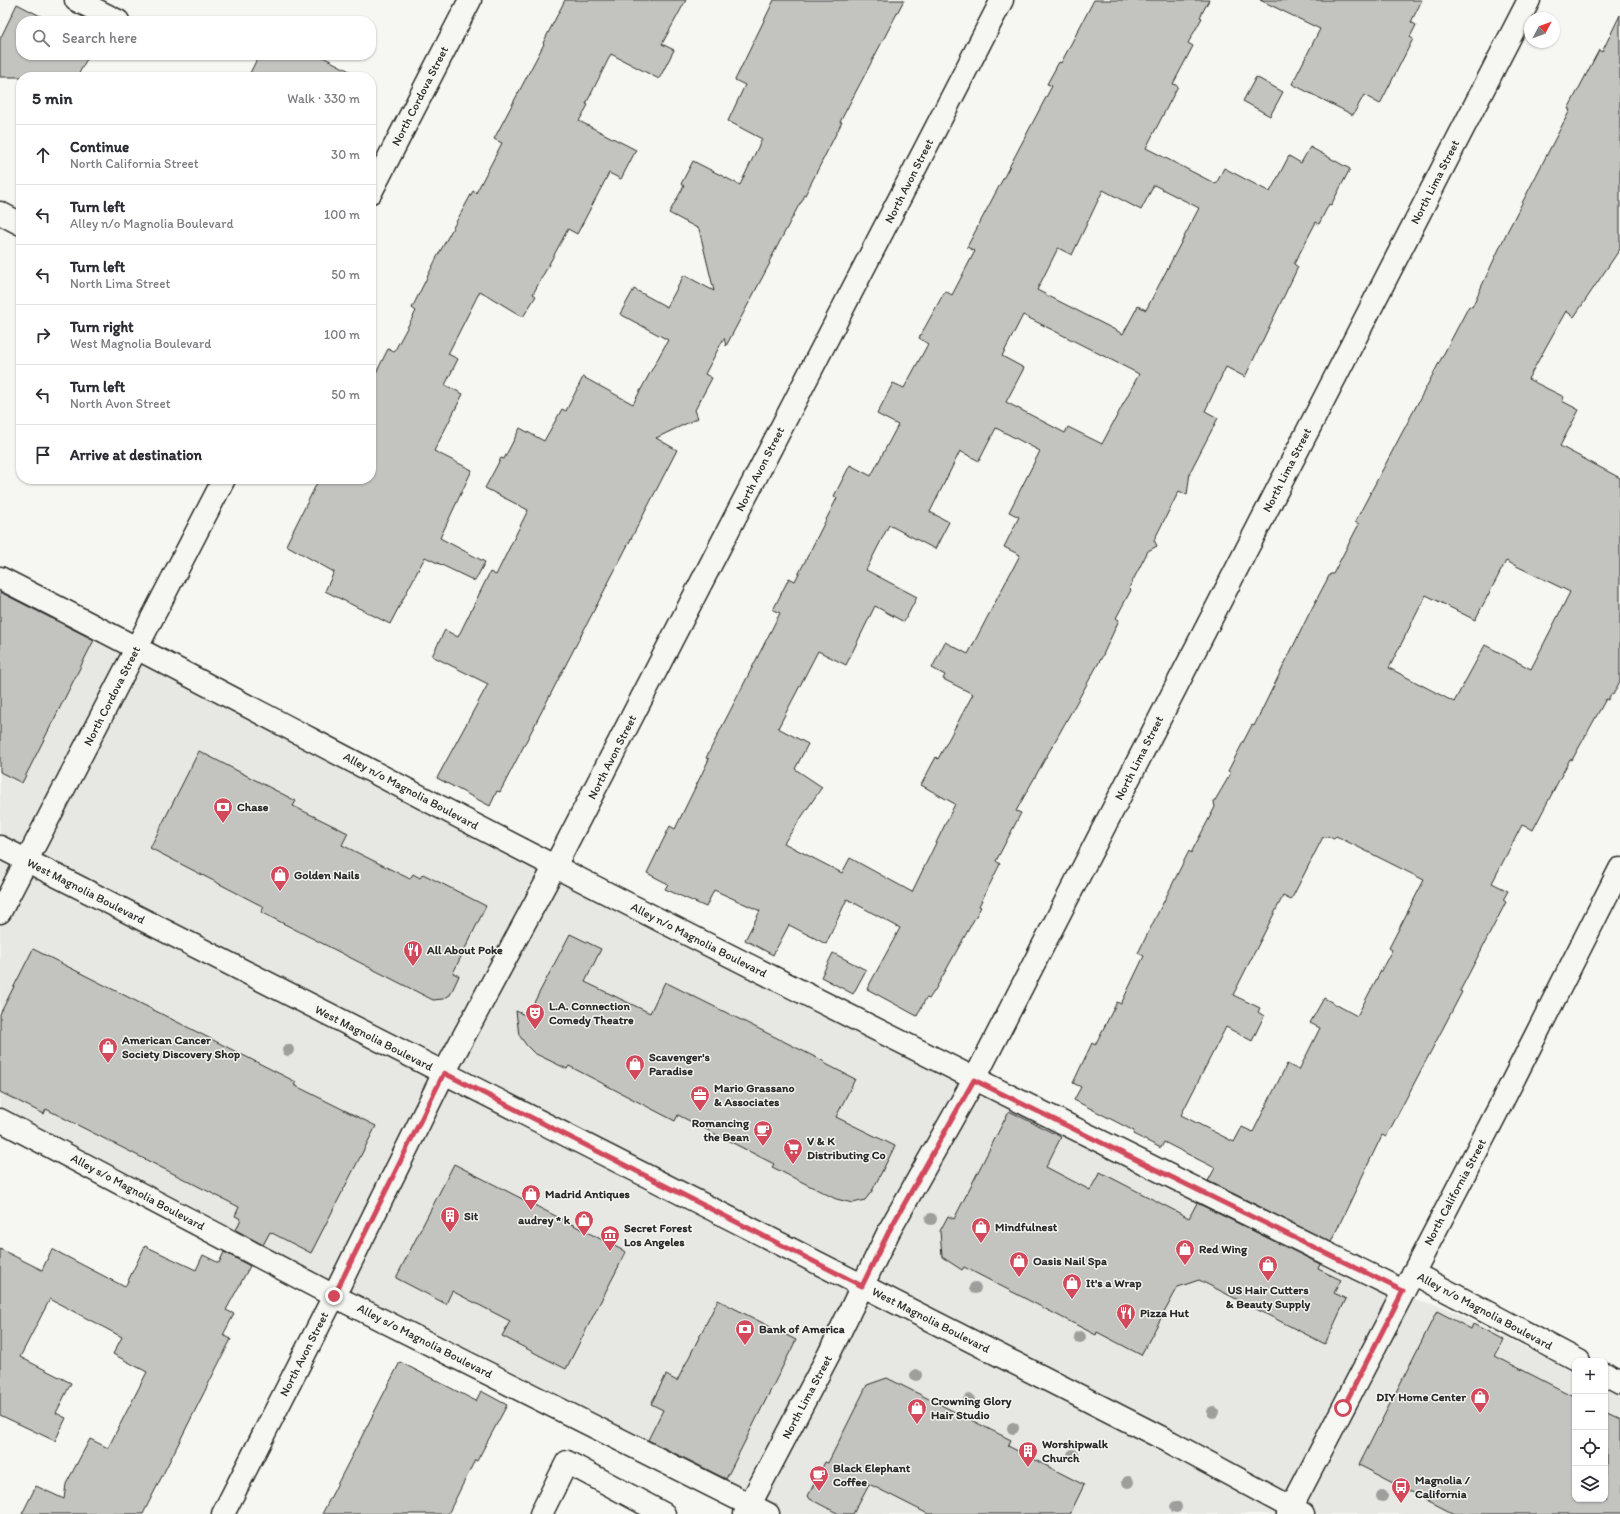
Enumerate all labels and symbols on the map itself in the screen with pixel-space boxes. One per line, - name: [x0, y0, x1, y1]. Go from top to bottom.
- north arrow: [1524, 12, 1560, 48]
- street label: North Cordova Street: [389, 43, 451, 148]
- street label: North Avon Street: [882, 136, 937, 226]
- street label: North Lima Street: [1408, 137, 1462, 226]
- street label: North Avon Street: [733, 424, 788, 514]
- street label: North Lima Street: [1260, 425, 1314, 514]
- street label: North Cordova Street: [81, 643, 143, 748]
- street label: North Avon Street: [585, 712, 640, 802]
- street label: North Lima Street: [1112, 713, 1166, 802]
- street label: Alley n/o Magnolia Boulevard: [341, 749, 481, 833]
- bank icon: Chase: [212, 796, 234, 824]
- place label: Chase: [237, 800, 269, 814]
- street label: West Magnolia Boulevard: [25, 855, 148, 927]
- shop icon: Golden Nails: [269, 864, 291, 892]
- place label: Golden Nails: [294, 868, 360, 882]
- street label: Alley n/o Magnolia Boulevard: [629, 899, 770, 981]
- restaurant icon: All About Poke: [402, 939, 424, 967]
- place label: All About Poke: [426, 943, 503, 957]
- place label: L.A. Connection Comedy Theatre: [549, 999, 634, 1028]
- street label: West Magnolia Boulevard: [313, 1002, 436, 1074]
- theatre icon: L.A. Connection Comedy Theatre: [524, 1002, 546, 1030]
- place label: American Cancer Society Discovery Shop: [121, 1033, 241, 1062]
- shop icon: American Cancer Society Discovery Shop: [97, 1036, 119, 1064]
- place label: Scavenger's Paradise: [649, 1050, 710, 1078]
- shop icon: Scavenger's Paradise: [624, 1053, 646, 1081]
- place label: Mario Grassano & Associates: [714, 1081, 795, 1109]
- office icon: Mario Grassano & Associates: [689, 1084, 711, 1112]
- place label: Romancing the Bean: [692, 1116, 750, 1144]
- cafe icon: Romancing the Bean: [752, 1119, 774, 1147]
- place label: V & K Distributing Co: [807, 1134, 886, 1163]
- street label: North California Street: [1421, 1136, 1489, 1248]
- supermarket icon: V & K Distributing Co: [782, 1137, 804, 1165]
- street label: Alley s/o Magnolia Boulevard: [69, 1151, 208, 1233]
- shop icon: Madrid Antiques: [520, 1183, 542, 1211]
- place label: Madrid Antiques: [545, 1187, 631, 1202]
- building icon: Sit: [439, 1205, 461, 1233]
- place label: Sit: [464, 1209, 479, 1223]
- shop icon: audrey * k: [573, 1209, 595, 1237]
- place label: audrey * k: [518, 1213, 571, 1228]
- shop icon: Mindfulnest: [970, 1216, 992, 1244]
- place label: Mindfulnest: [995, 1220, 1058, 1234]
- place label: Secret Forest Los Angeles: [624, 1221, 693, 1250]
- museum icon: Secret Forest Los Angeles: [599, 1224, 621, 1252]
- shop icon: Red Wing: [1174, 1238, 1196, 1266]
- place label: Red Wing: [1199, 1242, 1248, 1257]
- shop icon: Oasis Nail Spa: [1008, 1250, 1030, 1278]
- place label: Oasis Nail Spa: [1033, 1254, 1107, 1269]
- shop icon: US Hair Cutters & Beauty Supply: [1257, 1254, 1279, 1282]
- street label: Alley n/o Magnolia Boulevard: [1415, 1269, 1555, 1353]
- shop icon: It's a Wrap: [1061, 1272, 1083, 1300]
- place label: It's a Wrap: [1086, 1276, 1142, 1291]
- place label: US Hair Cutters & Beauty Supply: [1226, 1283, 1311, 1312]
- street label: West Magnolia Boulevard: [870, 1284, 993, 1356]
- route end: [325, 1287, 343, 1305]
- street label: Alley s/o Magnolia Boulevard: [355, 1301, 495, 1381]
- restaurant icon: Pizza Hut: [1115, 1302, 1137, 1330]
- place label: Pizza Hut: [1140, 1306, 1190, 1320]
- street label: North Avon Street: [277, 1309, 332, 1399]
- bank icon: Bank of America: [734, 1318, 756, 1346]
- place label: Bank of America: [759, 1322, 845, 1336]
- street label: North Lima Street: [779, 1352, 835, 1441]
- shop icon: DIY Home Center: [1469, 1386, 1491, 1414]
- place label: DIY Home Center: [1376, 1390, 1466, 1404]
- place label: Crowning Glory Hair Studio: [931, 1394, 1012, 1422]
- shop icon: Crowning Glory Hair Studio: [906, 1397, 928, 1425]
- route start: [1334, 1399, 1352, 1417]
- place label: Worshipwalk Church: [1042, 1437, 1109, 1465]
- building icon: Worshipwalk Church: [1017, 1440, 1039, 1468]
- place label: Black Elephant Coffee: [833, 1461, 911, 1489]
- cafe icon: Black Elephant Coffee: [808, 1464, 830, 1492]
- place label: Magnolia / California: [1415, 1473, 1471, 1501]
- bus stop icon: Magnolia / California: [1390, 1476, 1412, 1504]

